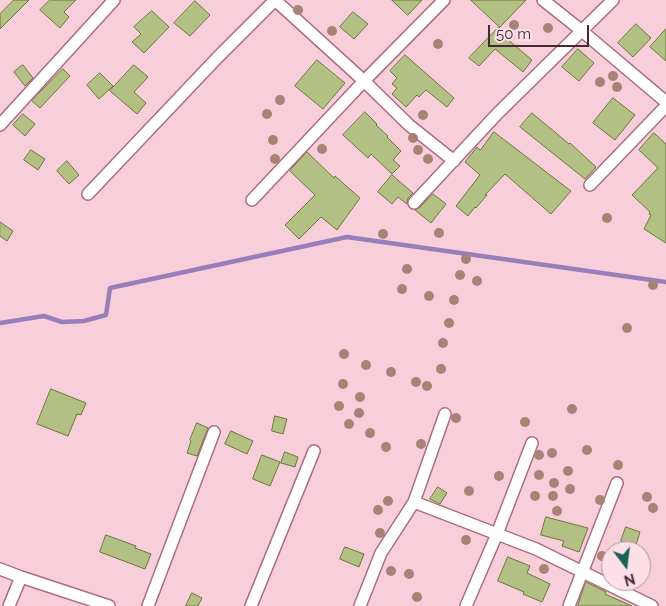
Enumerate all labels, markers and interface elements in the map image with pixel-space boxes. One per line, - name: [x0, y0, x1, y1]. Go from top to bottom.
- scale bar: [491, 15, 592, 47]
- text: 50 m: [496, 25, 531, 43]
- north arrow: [601, 541, 651, 591]
- text: N: [622, 570, 637, 589]

